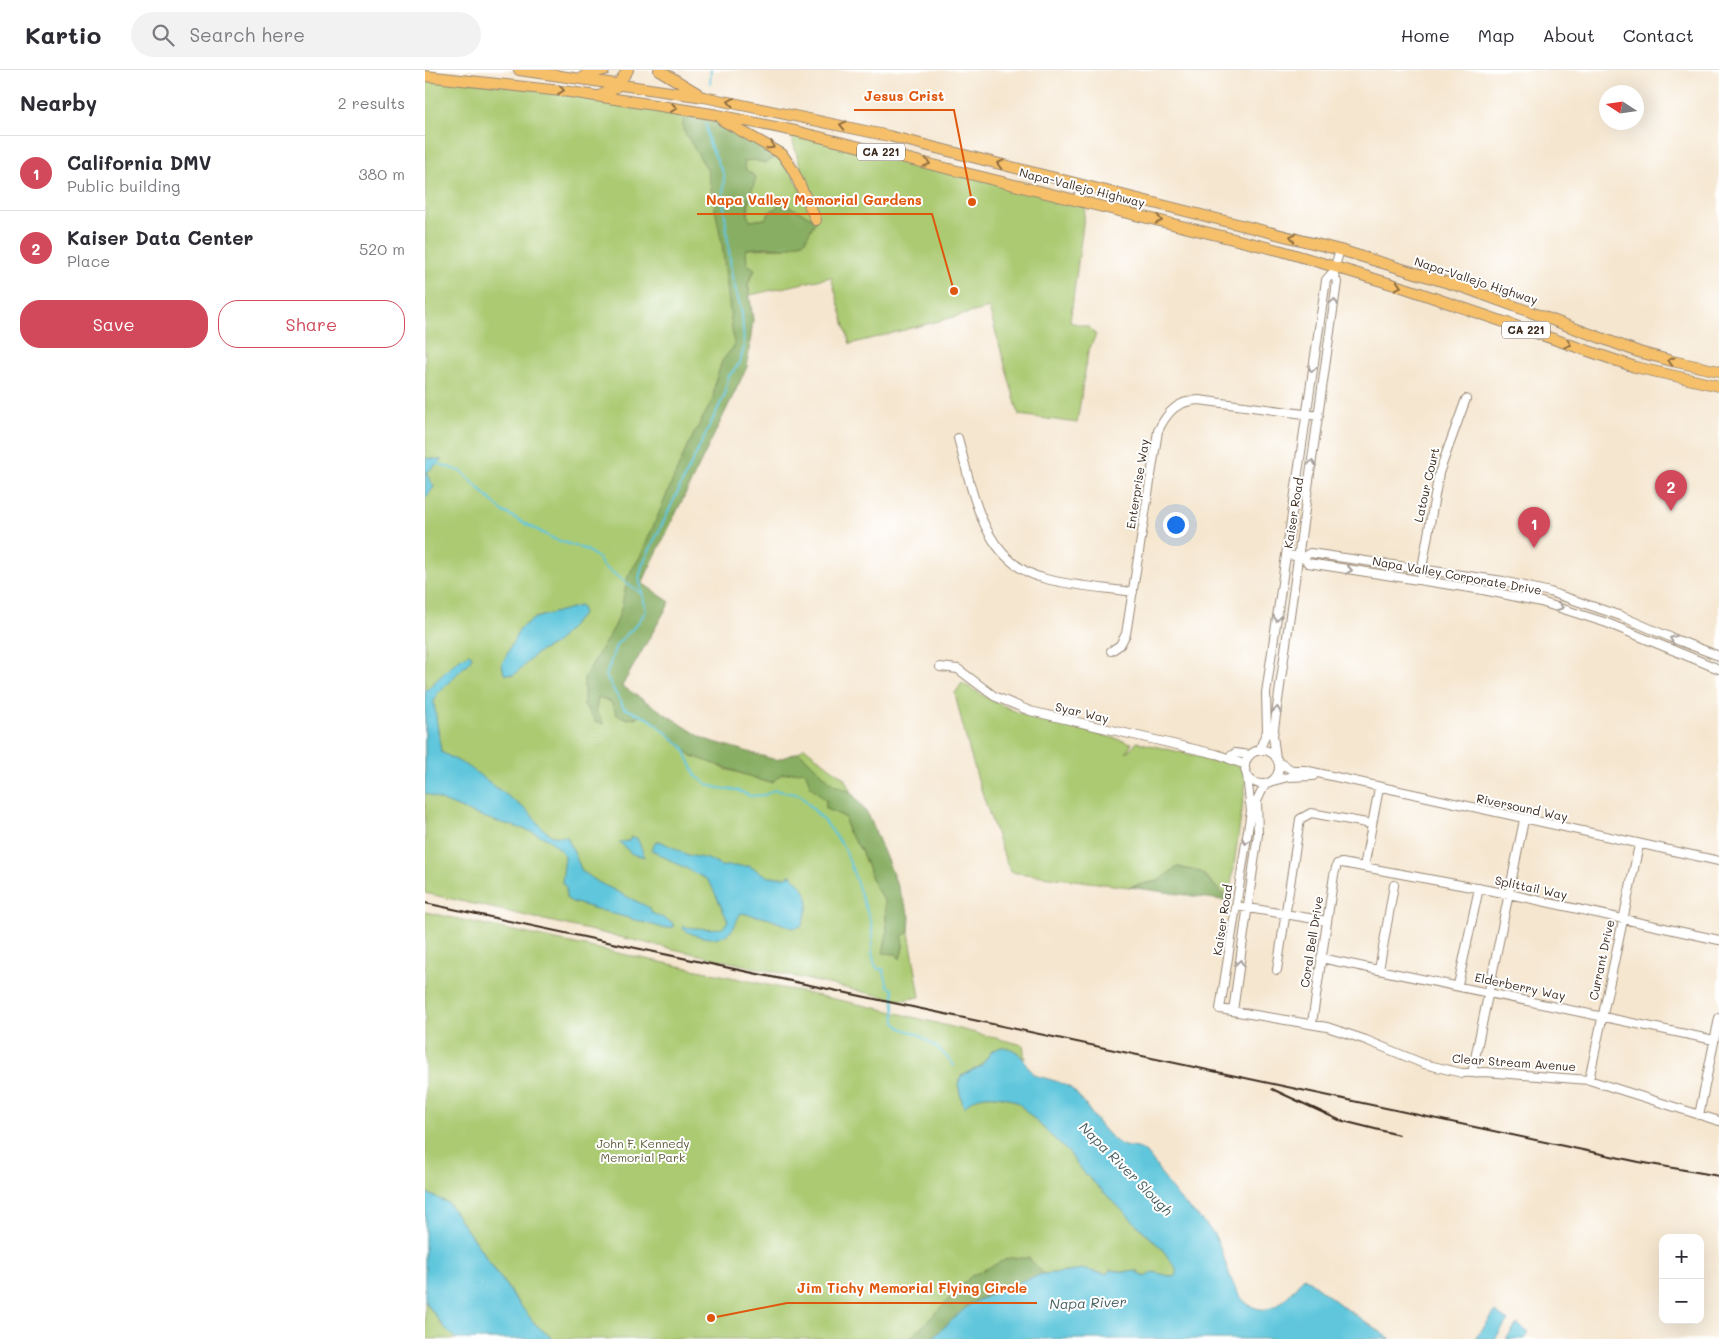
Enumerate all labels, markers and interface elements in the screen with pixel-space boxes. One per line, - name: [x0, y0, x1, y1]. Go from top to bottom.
- search box: [131, 12, 481, 57]
- text: Kartio: [25, 19, 101, 50]
- icon: search: [149, 21, 177, 49]
- text: Search here: [189, 22, 305, 47]
- text: Home: [1401, 23, 1450, 47]
- text: Map: [1478, 23, 1514, 47]
- text: About: [1542, 23, 1595, 47]
- text: Contact: [1623, 23, 1694, 47]
- callout: Jesus Crist: [854, 81, 954, 110]
- one-way arrow: [556, 85, 565, 95]
- north arrow: [1599, 85, 1644, 130]
- text: Jesus Crist: [864, 86, 944, 105]
- text: Nearby: [20, 89, 97, 116]
- text: 2 results: [338, 92, 405, 113]
- one-way arrow: [727, 98, 735, 108]
- one-way arrow: [670, 102, 678, 113]
- one-way arrow: [838, 120, 847, 131]
- one-way arrow: [765, 140, 774, 150]
- road number: CA 221: [857, 144, 905, 160]
- text: California DMV: [67, 150, 211, 175]
- one-way arrow: [923, 157, 932, 168]
- one-way arrow: [996, 159, 1005, 170]
- text: 1: [32, 163, 40, 184]
- text: 380 m: [358, 163, 405, 184]
- street label: Napa-Vallejo Highway: [1018, 164, 1147, 210]
- text: Public building: [67, 175, 180, 196]
- callout: Napa Valley Memorial Gardens: [697, 185, 932, 214]
- text: Napa Valley Memorial Gardens: [706, 190, 922, 209]
- one-way arrow: [1155, 215, 1163, 225]
- text: Kaiser Data Center: [67, 225, 253, 250]
- one-way arrow: [1289, 233, 1297, 243]
- text: 2: [32, 238, 40, 259]
- text: 520 m: [359, 238, 405, 259]
- text: Place: [67, 250, 110, 271]
- street label: Napa-Vallejo Highway: [1413, 253, 1540, 308]
- one-way arrow: [1393, 280, 1402, 290]
- one-way arrow: [1329, 297, 1339, 306]
- button: Save: [20, 300, 208, 348]
- button: Share: [218, 300, 405, 348]
- road number: CA 221: [1502, 322, 1550, 338]
- one-way arrow: [1564, 339, 1572, 349]
- one-way arrow: [1667, 356, 1676, 367]
- one-way arrow: [1307, 365, 1317, 374]
- street label: Enterprise Way: [1122, 438, 1152, 530]
- street label: Latour Court: [1410, 446, 1442, 524]
- one-way arrow: [1307, 458, 1317, 467]
- pin: 2: [1655, 470, 1687, 511]
- street label: Kaiser Road: [1280, 476, 1307, 549]
- pin: 1: [1518, 507, 1550, 548]
- your location: [1163, 512, 1189, 538]
- street label: Napa Valley Corporate Drive: [1371, 552, 1543, 598]
- one-way arrow: [1344, 564, 1353, 574]
- one-way arrow: [1555, 602, 1564, 612]
- one-way arrow: [1272, 614, 1283, 622]
- one-way arrow: [1669, 634, 1678, 645]
- street label: Syar Way: [1054, 698, 1111, 726]
- one-way arrow: [1271, 706, 1282, 714]
- street label: Riversound Way: [1475, 790, 1569, 825]
- one-way arrow: [1242, 837, 1252, 846]
- street label: Splittail Way: [1494, 872, 1569, 903]
- street label: Kaiser Road: [1209, 883, 1236, 956]
- street label: Coral Bell Drive: [1296, 895, 1326, 989]
- street label: Currant Drive: [1585, 918, 1617, 1002]
- one-way arrow: [1234, 959, 1245, 967]
- street label: Elderberry Way: [1473, 969, 1567, 1003]
- street label: Clear Stream Avenue: [1452, 1050, 1577, 1074]
- water label: Napa River Slough: [1075, 1118, 1177, 1220]
- park label: John F. Kennedy Memorial Park: [596, 1135, 690, 1165]
- map controls: [1659, 1234, 1704, 1324]
- button: +: [1659, 1234, 1704, 1279]
- callout: Jim Tichy Memorial Flying Circle: [787, 1274, 1037, 1303]
- text: Jim Tichy Memorial Flying Circle: [797, 1278, 1027, 1297]
- button: −: [1659, 1279, 1704, 1324]
- water label: Napa River: [1049, 1292, 1127, 1313]

